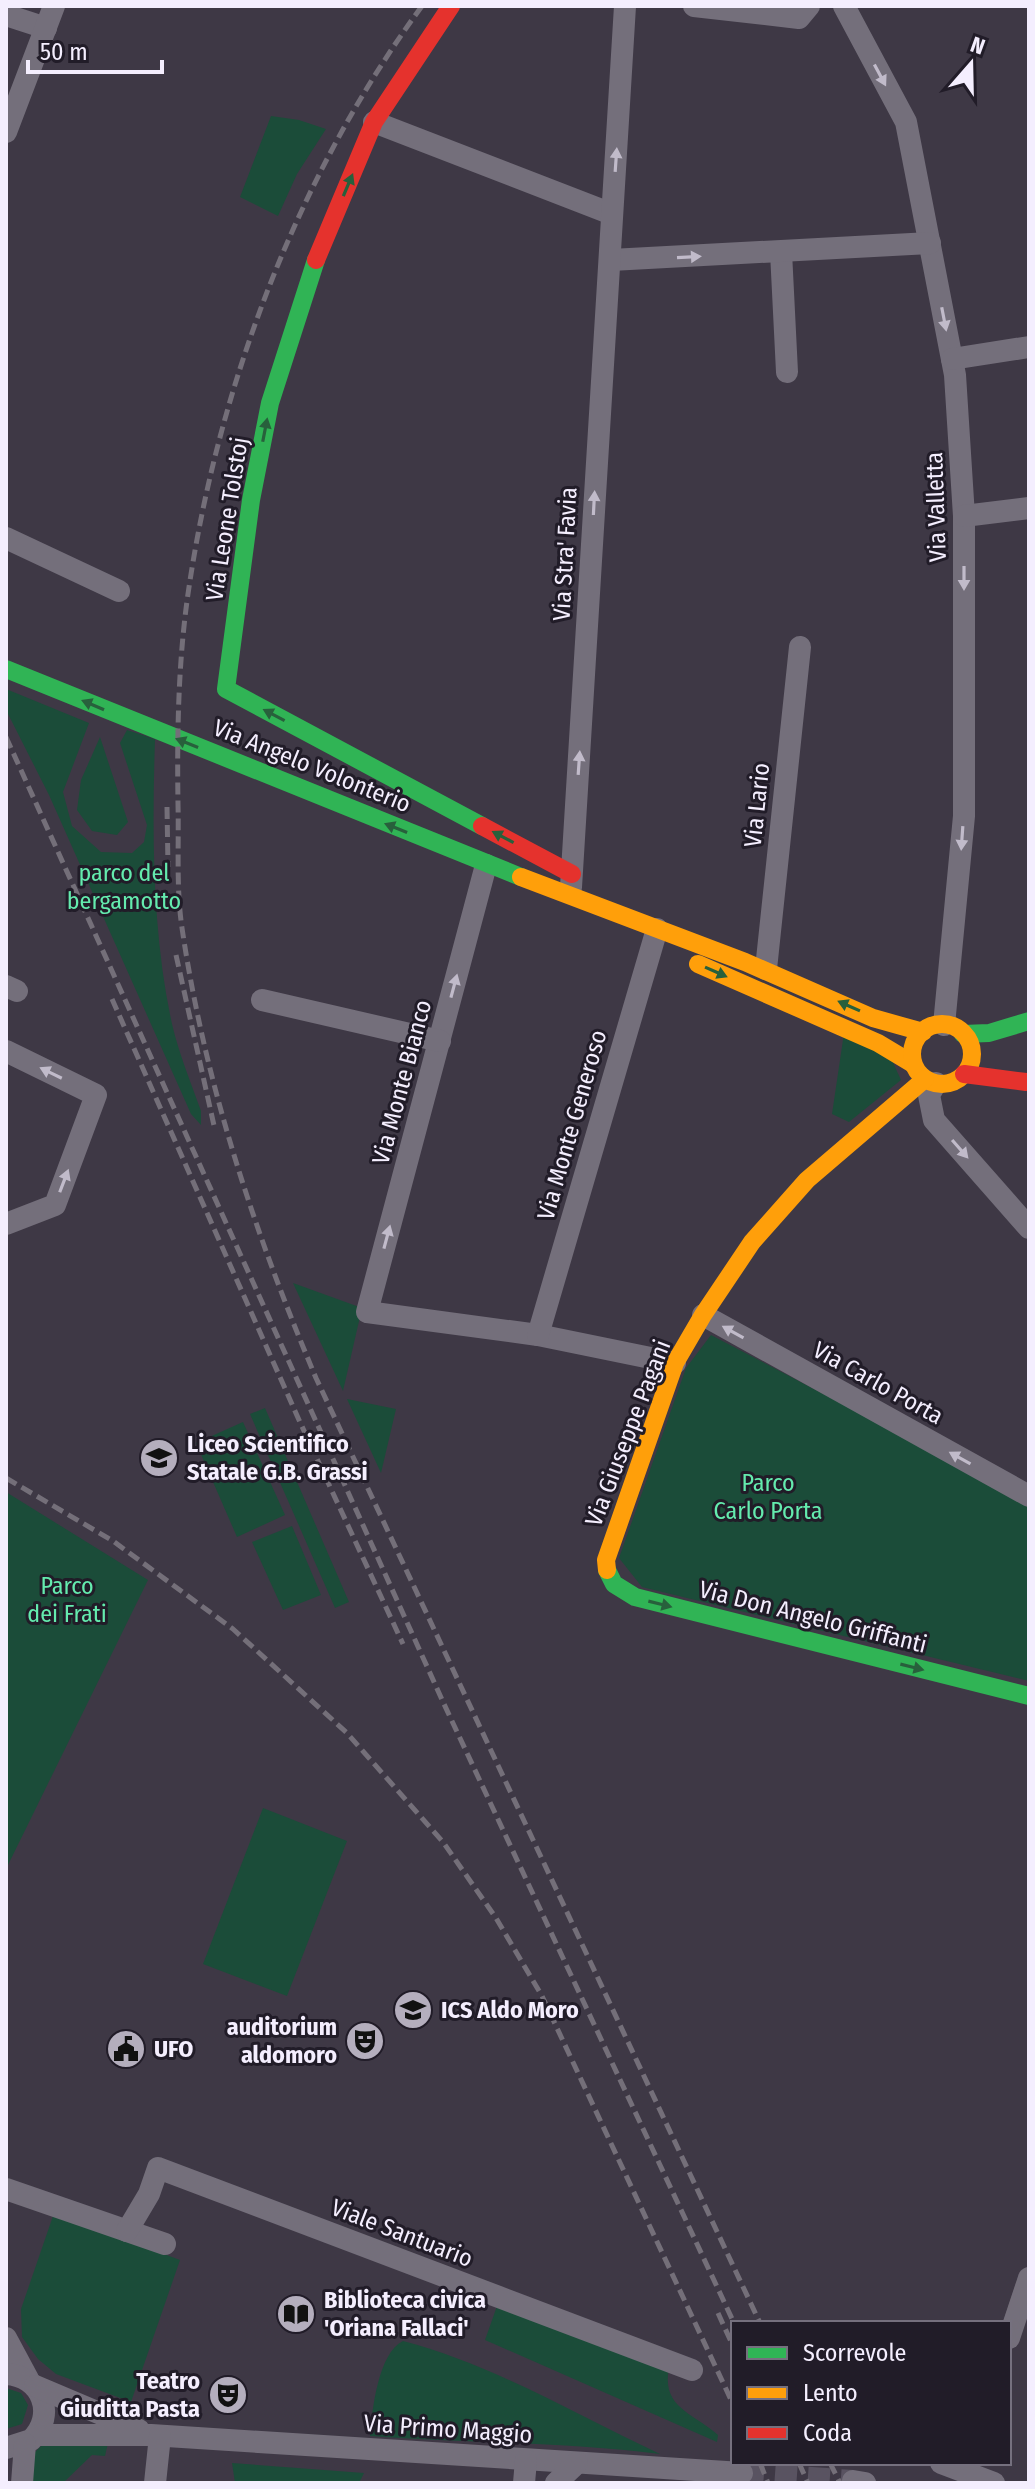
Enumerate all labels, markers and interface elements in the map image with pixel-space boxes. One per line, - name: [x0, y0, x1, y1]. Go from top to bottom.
- scale bar: [28, 24, 162, 74]
- north arrow: [931, 24, 1011, 104]
- text: N: [967, 31, 988, 61]
- text: 50 m: [40, 38, 88, 66]
- one-way arrow: [874, 63, 887, 86]
- one-way arrow: [610, 147, 623, 172]
- one-way arrow: [341, 173, 354, 196]
- one-way arrow: [677, 250, 702, 263]
- one-way arrow: [939, 307, 951, 332]
- one-way arrow: [259, 418, 271, 443]
- street label: Via Leone Tolstoj: [200, 435, 254, 603]
- street label: Via Valletta: [920, 451, 952, 563]
- street label: Via Stra' Favia: [548, 486, 582, 622]
- one-way arrow: [588, 490, 601, 515]
- one-way arrow: [958, 566, 970, 591]
- one-way arrow: [81, 698, 105, 711]
- one-way arrow: [262, 708, 285, 721]
- street label: Via Angelo Volonterio: [209, 714, 415, 818]
- one-way arrow: [175, 737, 199, 750]
- one-way arrow: [573, 750, 586, 775]
- street label: Via Lario: [739, 761, 775, 849]
- one-way arrow: [384, 821, 408, 834]
- one-way arrow: [955, 826, 968, 851]
- one-way arrow: [492, 830, 514, 844]
- park label: parco del bergamotto: [67, 859, 181, 915]
- one-way arrow: [704, 965, 728, 978]
- one-way arrow: [449, 973, 461, 998]
- street label: Via Monte Bianco: [367, 997, 437, 1167]
- one-way arrow: [838, 1000, 861, 1013]
- street label: Via Monte Generoso: [531, 1027, 613, 1223]
- one-way arrow: [39, 1066, 63, 1080]
- one-way arrow: [951, 1140, 969, 1159]
- one-way arrow: [58, 1169, 71, 1193]
- one-way arrow: [382, 1224, 394, 1249]
- one-way arrow: [722, 1325, 744, 1339]
- street label: Via Giuseppe Pagani: [580, 1336, 676, 1530]
- street label: Via Carlo Porta: [808, 1336, 948, 1430]
- place label: Liceo Scientifico Statale G.B. Grassi: [187, 1430, 368, 1486]
- school or university icon: Liceo Scientifico Statale G.B. Grassi: [138, 1437, 180, 1479]
- one-way arrow: [949, 1452, 972, 1465]
- park label: Parco Carlo Porta: [714, 1469, 822, 1525]
- park label: Parco dei Frati: [27, 1572, 107, 1628]
- street label: Via Don Angelo Griffanti: [696, 1575, 930, 1659]
- one-way arrow: [648, 1598, 673, 1610]
- one-way arrow: [900, 1662, 925, 1674]
- school or university icon: ICS Aldo Moro: [392, 1989, 434, 2031]
- place label: ICS Aldo Moro: [441, 1996, 579, 2024]
- place label: auditorium aldomoro: [227, 2013, 337, 2069]
- theatre icon: auditorium aldomoro: [344, 2020, 386, 2062]
- public building icon: UFO: [105, 2028, 147, 2070]
- place label: UFO: [154, 2035, 193, 2063]
- street label: Viale Santuario: [327, 2193, 477, 2273]
- place label: Biblioteca civica 'Oriana Fallaci': [324, 2286, 486, 2342]
- library icon: Biblioteca civica 'Oriana Fallaci': [275, 2293, 317, 2335]
- legend: [731, 2321, 1011, 2465]
- text: Scorrevole: [803, 2339, 906, 2367]
- place label: Teatro Giuditta Pasta: [60, 2367, 200, 2423]
- theatre icon: Teatro Giuditta Pasta: [207, 2374, 249, 2416]
- text: Lento: [803, 2379, 858, 2407]
- street label: Via Primo Maggio: [363, 2409, 533, 2449]
- text: Coda: [803, 2419, 852, 2447]

